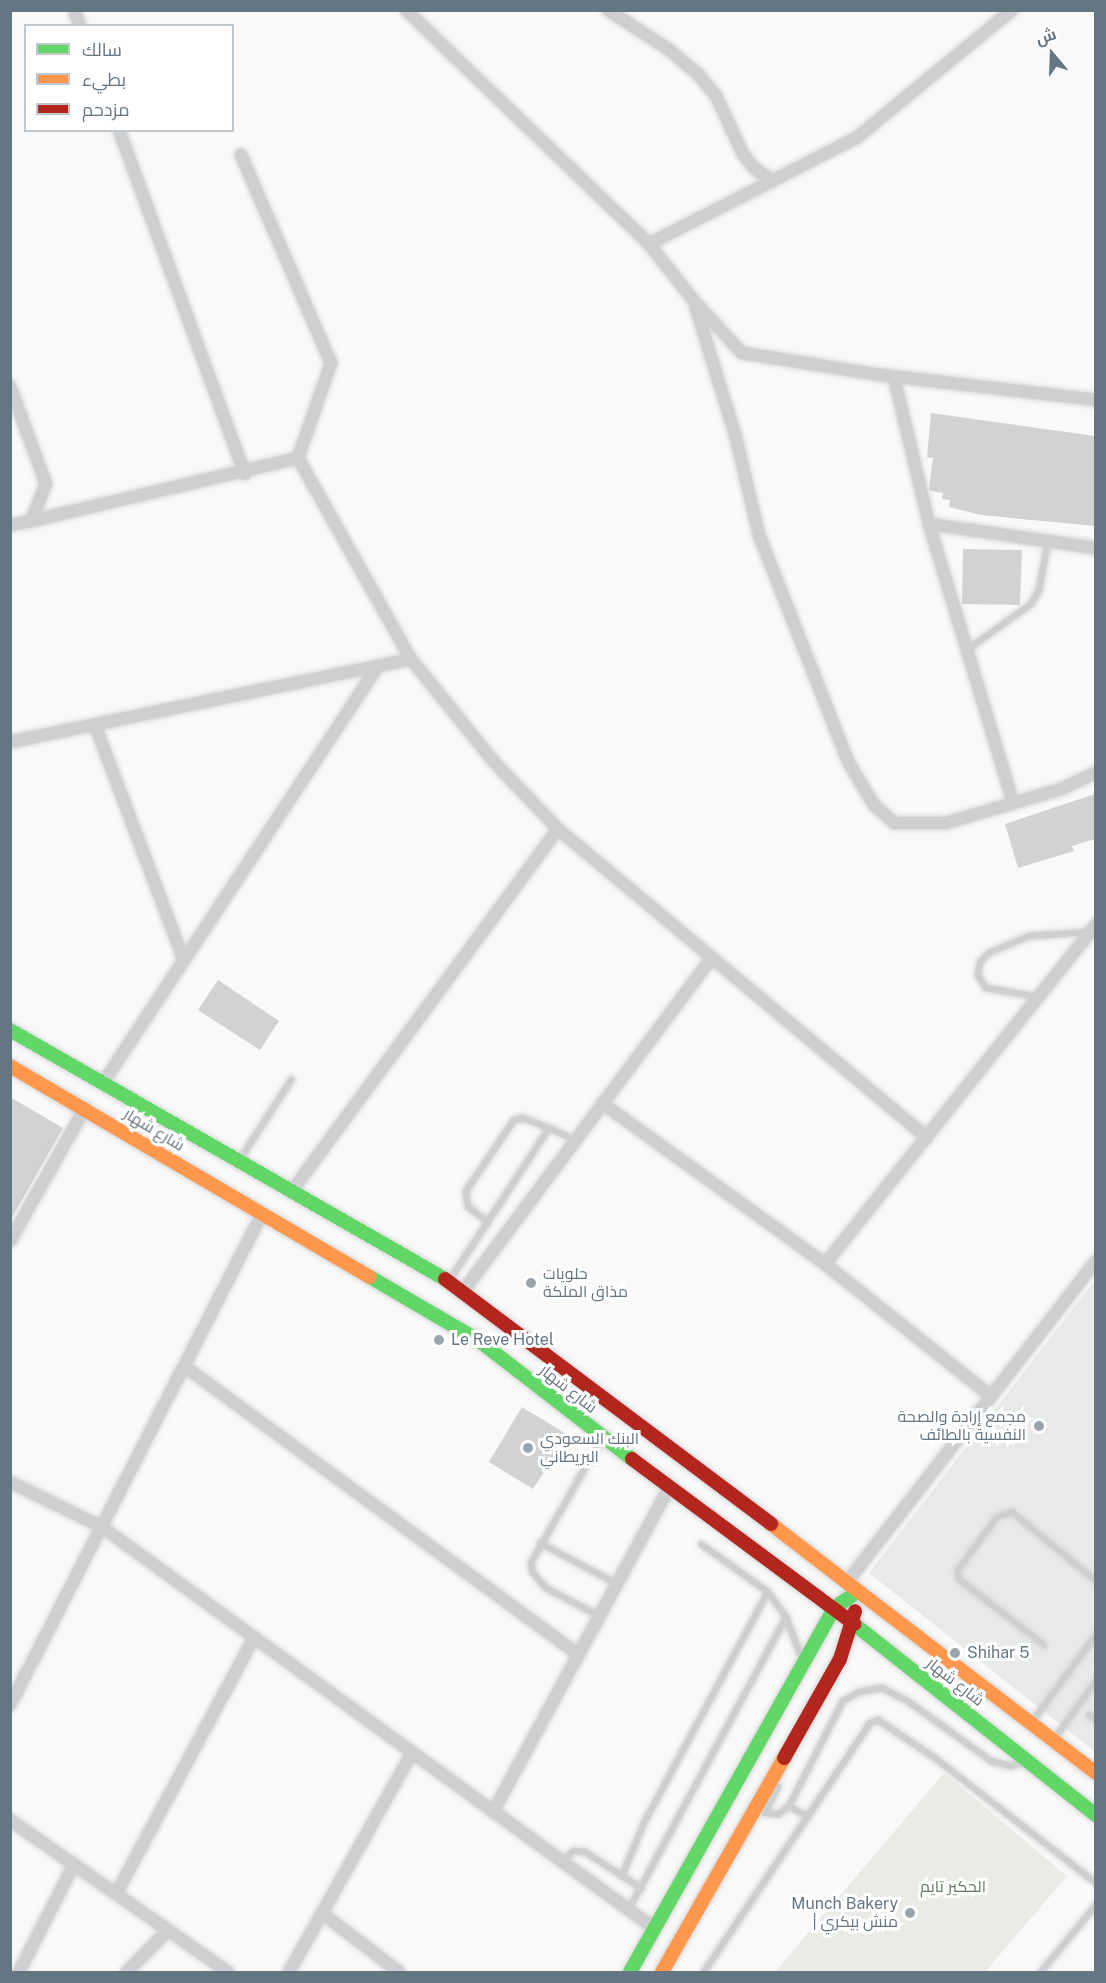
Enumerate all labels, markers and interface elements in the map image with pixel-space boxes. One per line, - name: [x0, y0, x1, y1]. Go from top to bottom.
- legend: [24, 24, 234, 132]
- north arrow: [1022, 24, 1082, 84]
- text: ش: [1033, 24, 1059, 49]
- text: سالك: [82, 39, 122, 60]
- text: بطيء: [82, 69, 126, 90]
- text: مزدحم: [82, 99, 130, 120]
- street label: شارع شهار: [120, 1104, 188, 1156]
- place label: حلويات مذاق الملكة: [543, 1264, 628, 1302]
- marker: حلويات مذاق الملكة: [524, 1276, 538, 1290]
- place label: Le Reve Hotel: [451, 1330, 554, 1350]
- marker: Le Reve Hotel: [432, 1333, 446, 1347]
- street label: شارع شهار: [535, 1361, 601, 1417]
- place label: مجمع إرادة والصحة النفسية بالطائف: [898, 1407, 1026, 1445]
- marker: مجمع إرادة والصحة النفسية بالطائف: [1030, 1417, 1048, 1435]
- place label: البنك السعودي البريطاني: [540, 1429, 639, 1467]
- marker: البنك السعودي البريطاني: [521, 1441, 535, 1455]
- place label: Shihar 5: [967, 1643, 1029, 1663]
- marker: Shihar 5: [948, 1646, 962, 1660]
- street label: شارع شهار: [922, 1654, 988, 1710]
- park label: الحكير تايم: [920, 1877, 986, 1897]
- place label: Munch Bakery | منش بيكري: [791, 1894, 898, 1932]
- marker: Munch Bakery | منش بيكري: [903, 1906, 917, 1920]

